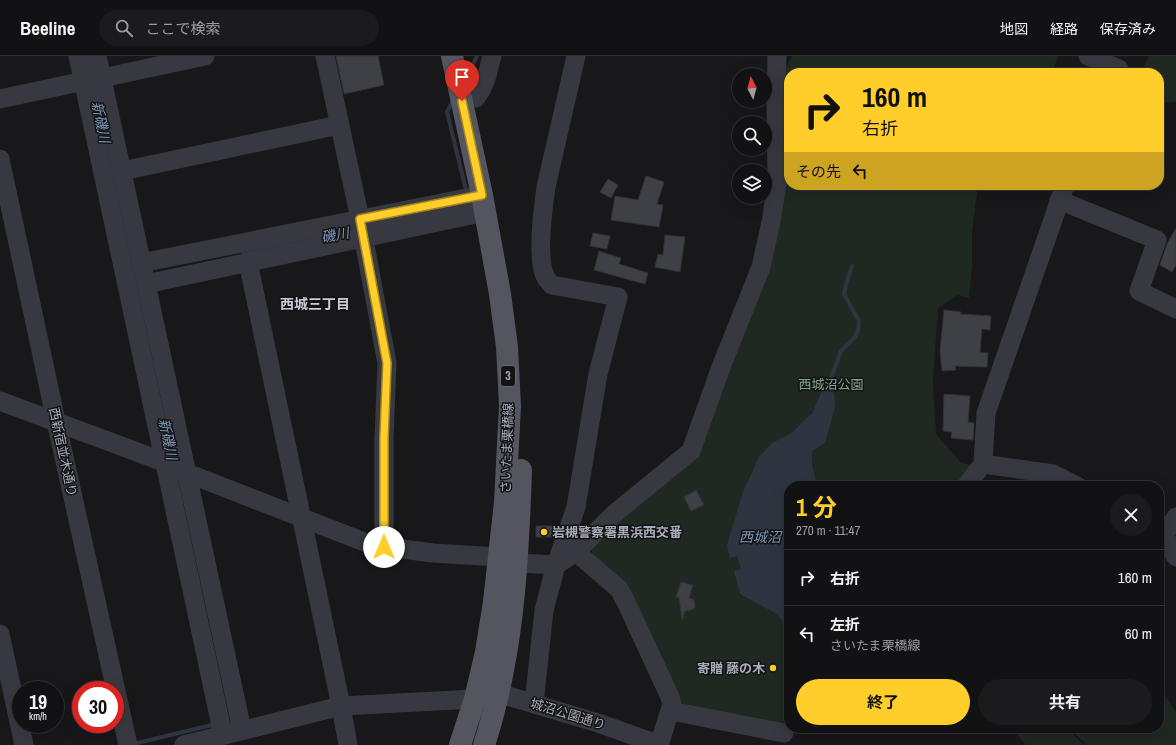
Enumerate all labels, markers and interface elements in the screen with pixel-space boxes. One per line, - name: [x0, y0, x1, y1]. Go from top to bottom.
- search box: [99, 10, 379, 46]
- text: Beeline: [20, 15, 75, 41]
- icon: search: [113, 17, 135, 39]
- text: ここで検索: [145, 18, 220, 39]
- text: 地図: [1000, 20, 1028, 38]
- text: 経路: [1050, 20, 1078, 38]
- text: 保存済み: [1100, 20, 1156, 38]
- pin: [445, 60, 479, 101]
- icon: arrive: [451, 66, 473, 88]
- north arrow: [732, 68, 772, 108]
- map controls: [732, 68, 772, 204]
- text: 160 m: [862, 78, 927, 116]
- icon: right: [796, 84, 848, 136]
- water label: 新磯川: [88, 100, 115, 146]
- button: search: [732, 116, 772, 156]
- text: 右折: [862, 116, 898, 141]
- icon: left: [849, 160, 871, 182]
- text: その先: [796, 161, 841, 182]
- button: layers: [732, 164, 772, 204]
- water label: 磯川: [320, 223, 352, 247]
- district label: 西城三丁目: [280, 295, 350, 313]
- road number: 3: [501, 366, 515, 386]
- park label: 西城沼公園: [798, 376, 864, 393]
- street label: さいたま栗橋線: [497, 402, 517, 494]
- street label: 西新宿並木通り: [45, 406, 81, 498]
- water label: 新磯川: [155, 417, 182, 463]
- text: 1 分: [796, 491, 836, 523]
- button: close: [1110, 494, 1152, 536]
- text: 270 m · 11:47: [796, 522, 860, 539]
- place label: 岩槻警察署黒浜西交番: [552, 524, 682, 541]
- position arrow: [363, 526, 405, 568]
- marker: 岩槻警察署黒浜西交番: [539, 527, 549, 537]
- water label: 西城沼: [739, 528, 783, 546]
- icon: right: [796, 567, 818, 589]
- text: 160 m: [1118, 567, 1152, 588]
- text: 右折: [830, 568, 860, 589]
- text: 左折: [830, 614, 860, 635]
- icon: left: [796, 623, 818, 645]
- text: 60 m: [1125, 623, 1152, 644]
- text: さいたま栗橋線: [830, 637, 921, 654]
- place label: 寄贈 藤の木: [697, 660, 766, 677]
- marker: 寄贈 藤の木: [768, 663, 778, 673]
- button: 終了: [796, 679, 970, 725]
- button: 共有: [978, 679, 1152, 725]
- speed limit sign: 30: [72, 681, 124, 733]
- text: 19: [29, 688, 47, 715]
- street label: 城沼公園通り: [528, 694, 608, 734]
- text: km/h: [29, 710, 47, 723]

